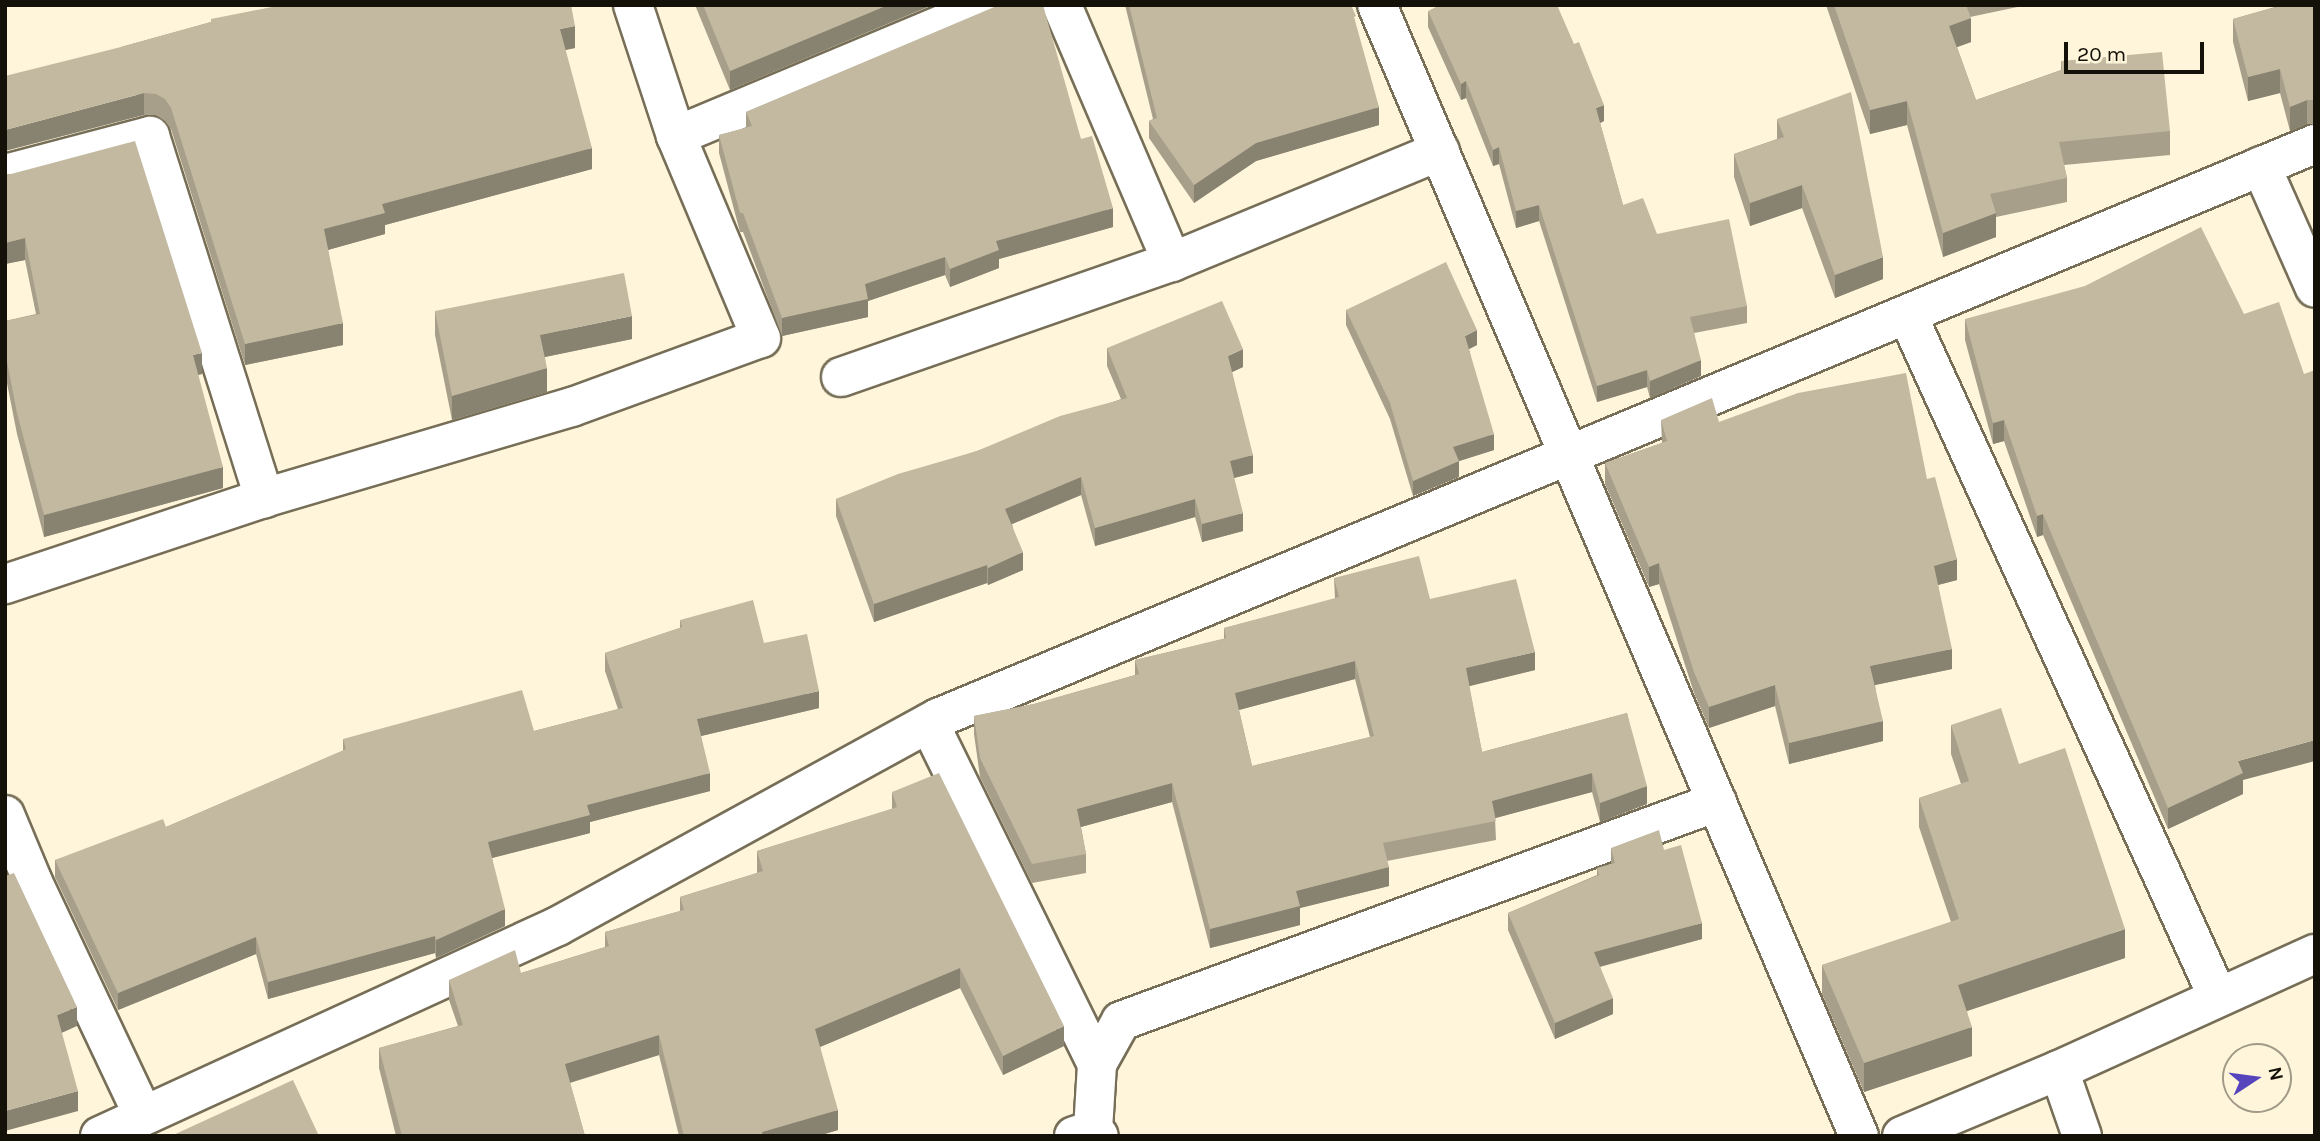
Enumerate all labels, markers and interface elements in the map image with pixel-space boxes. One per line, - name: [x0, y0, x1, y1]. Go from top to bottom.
- scale bar: [2068, 28, 2208, 72]
- text: 20 m: [2077, 42, 2126, 66]
- north arrow: [2222, 1043, 2292, 1113]
- text: N: [2263, 1065, 2288, 1083]

